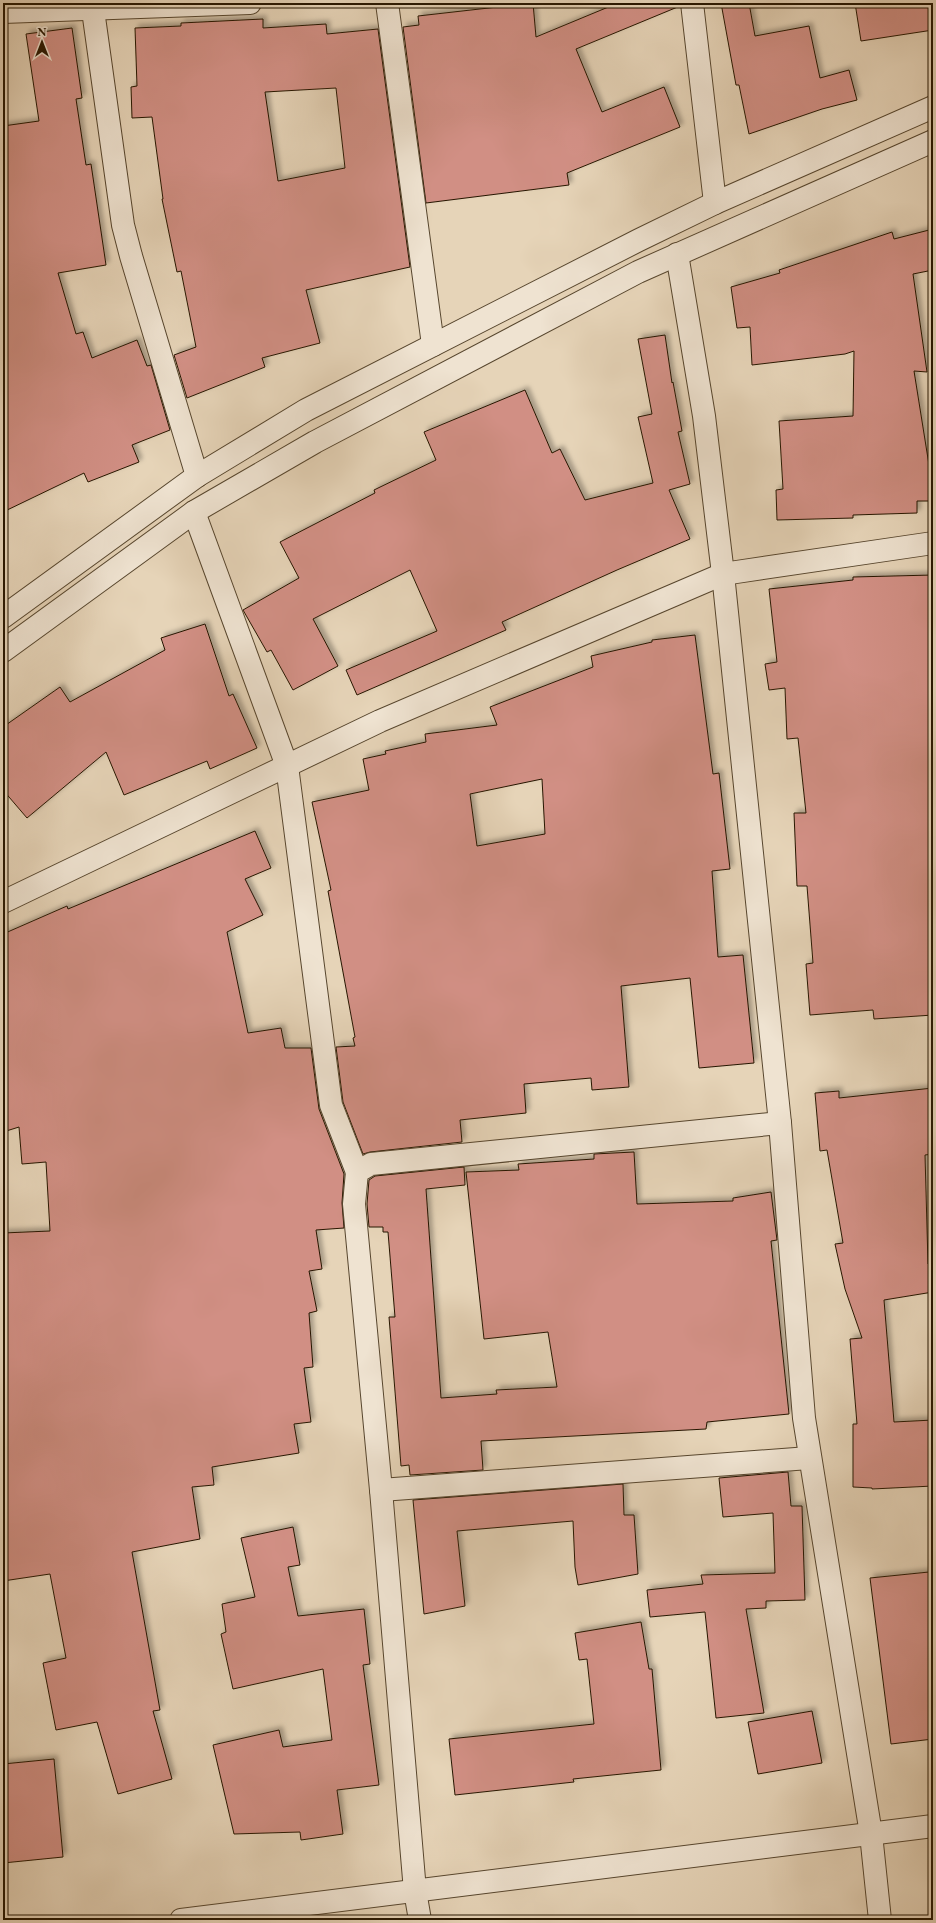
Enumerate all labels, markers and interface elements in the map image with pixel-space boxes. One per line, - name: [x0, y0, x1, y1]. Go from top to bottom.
- north arrow: [22, 22, 62, 62]
- text: N: [38, 25, 47, 39]

